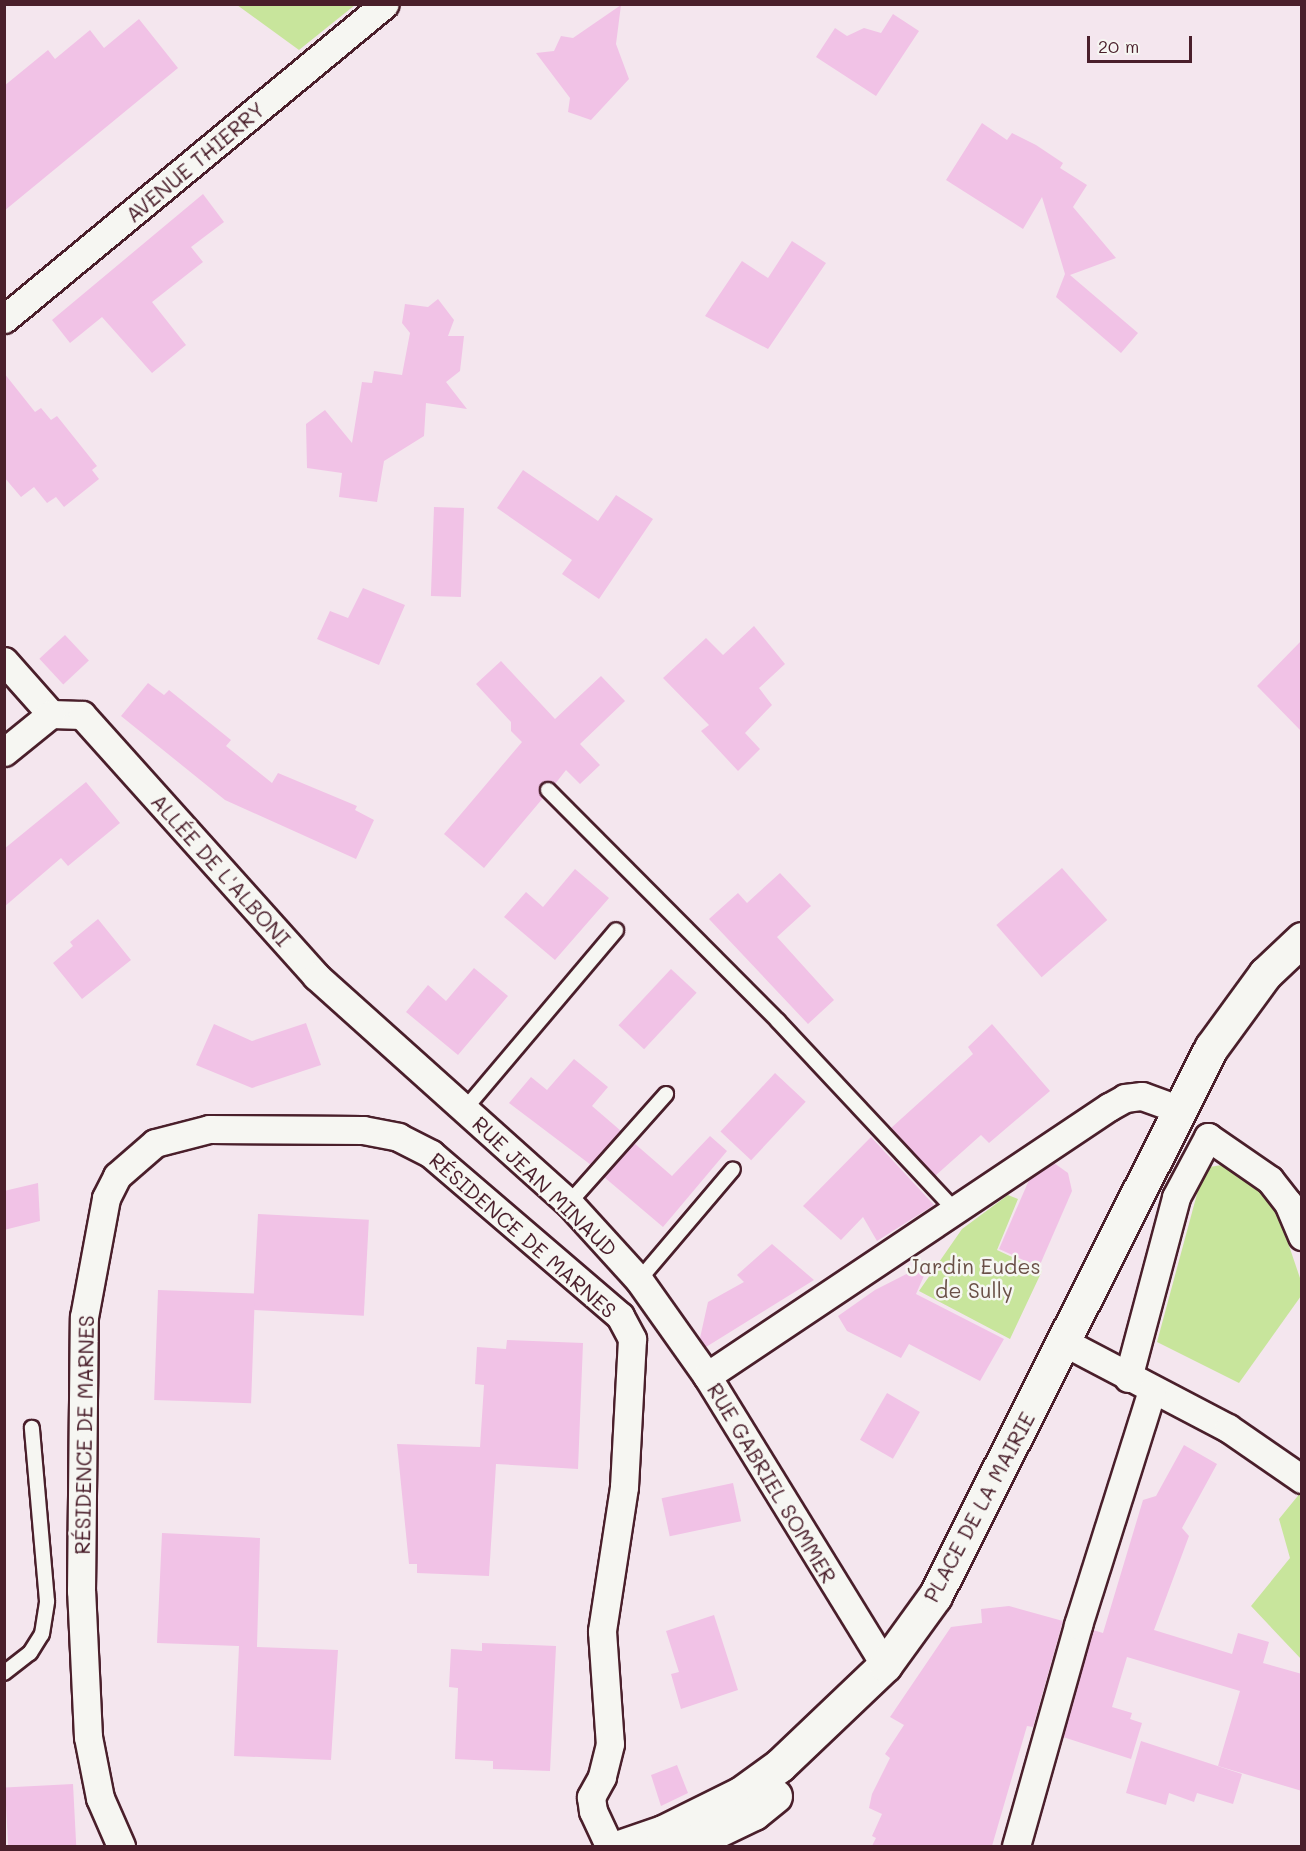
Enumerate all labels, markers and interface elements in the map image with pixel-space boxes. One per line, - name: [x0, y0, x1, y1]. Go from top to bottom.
- scale bar: [1090, 24, 1195, 62]
- text: 20 m: [1098, 34, 1139, 58]
- street label: AVENUE THIERRY: [120, 97, 270, 227]
- street label: ALLÉE DE L'ALBONI: [146, 789, 296, 951]
- street label: RUE JEAN MINAUD: [468, 1111, 622, 1261]
- street label: RÉSIDENCE DE MARNES: [424, 1147, 622, 1323]
- park label: Jardin Eudes de Sully: [907, 1253, 1041, 1303]
- street label: RÉSIDENCE DE MARNES: [69, 1315, 99, 1555]
- street label: RUE GABRIEL SOMMER: [702, 1378, 842, 1588]
- street label: PLACE DE LA MAIRIE: [918, 1408, 1040, 1606]

